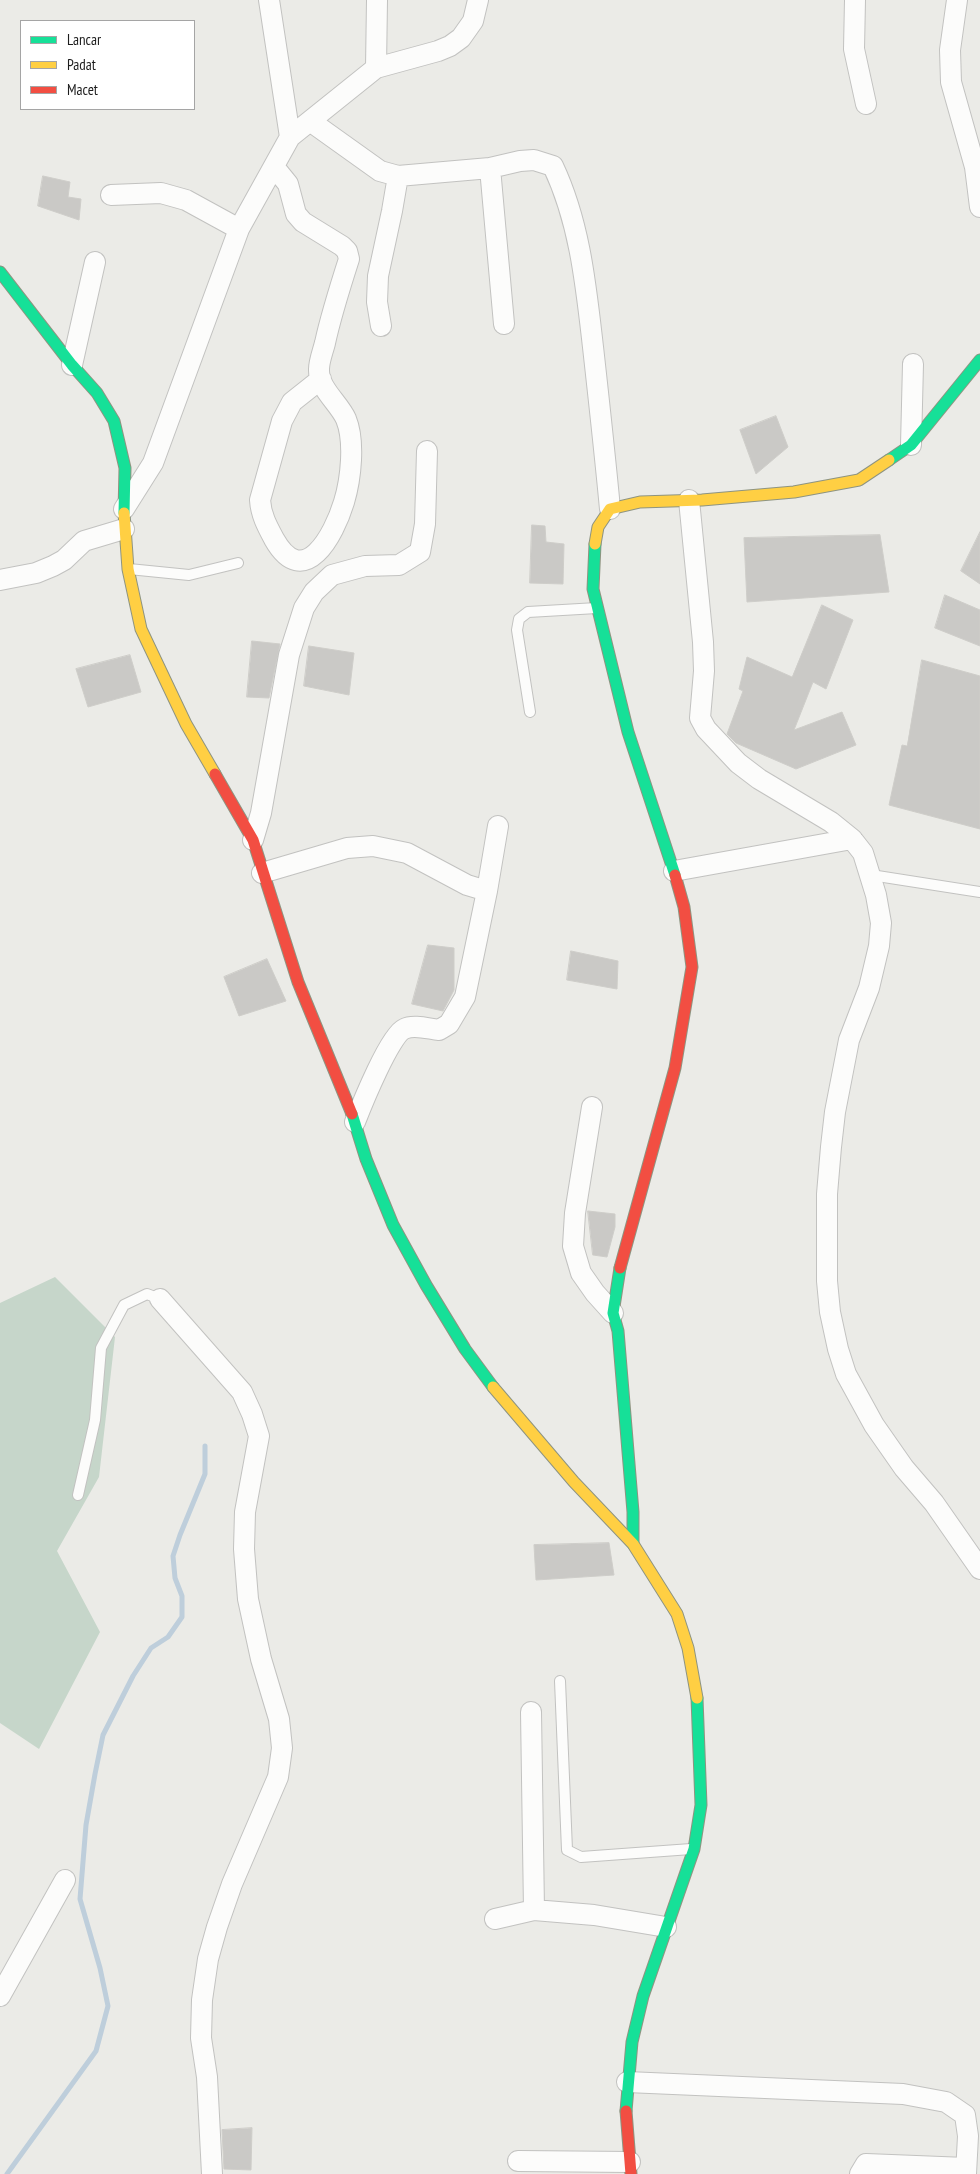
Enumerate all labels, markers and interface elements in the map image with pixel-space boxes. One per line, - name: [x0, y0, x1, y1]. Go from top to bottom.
- legend: [20, 20, 195, 110]
- text: Lancar: [67, 30, 101, 49]
- text: Padat: [67, 55, 96, 74]
- text: Macet: [67, 80, 98, 99]

